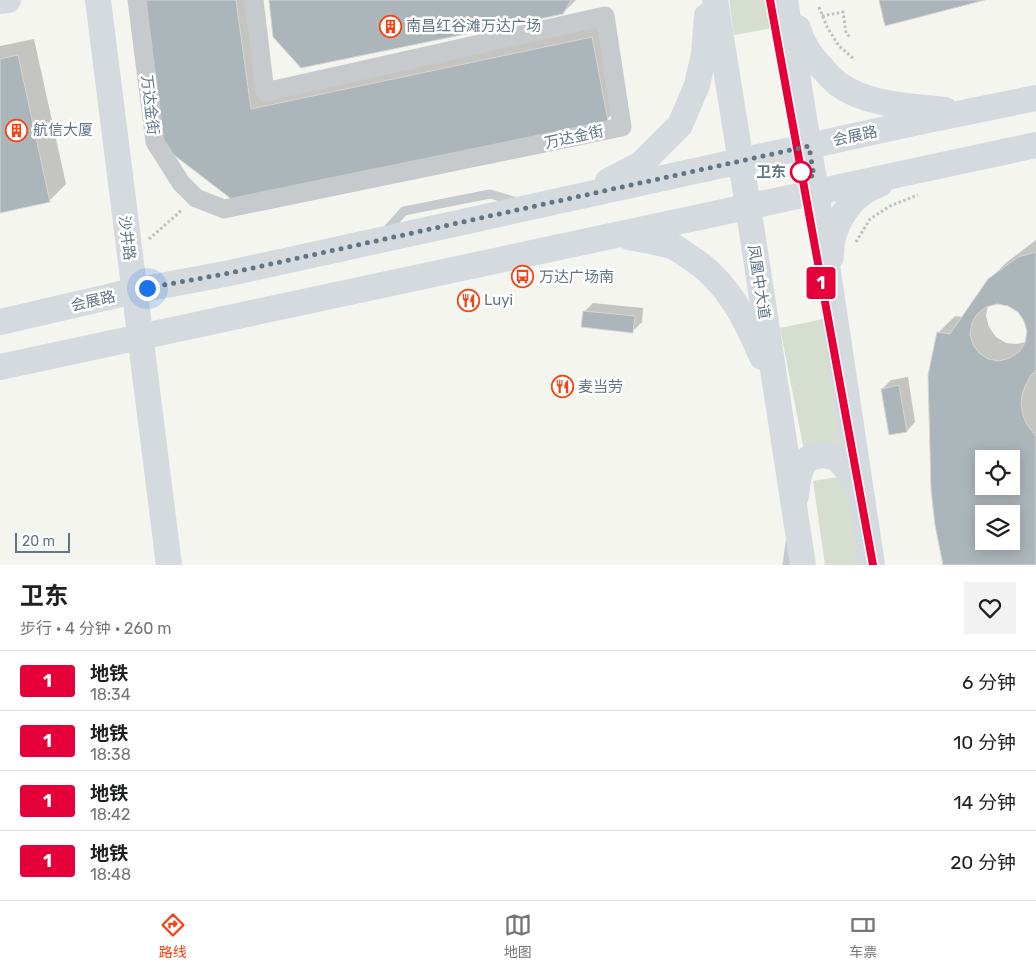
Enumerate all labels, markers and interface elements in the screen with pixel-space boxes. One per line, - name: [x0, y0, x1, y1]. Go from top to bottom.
- building icon: 南昌红谷滩万达广场: [378, 14, 402, 38]
- place label: 南昌红谷滩万达广场: [406, 17, 541, 35]
- street label: 万达金街: [137, 74, 163, 136]
- building icon: 航信大厦: [5, 118, 29, 142]
- place label: 航信大厦: [33, 121, 93, 139]
- street label: 万达金街: [543, 122, 605, 152]
- street label: 会展路: [831, 123, 879, 149]
- marker: 卫东: [790, 161, 812, 183]
- place label: 卫东: [756, 163, 786, 181]
- street label: 沙井路: [115, 215, 139, 261]
- street label: 凤凰中大道: [744, 244, 774, 320]
- bus stop icon: 万达广场南: [511, 265, 535, 289]
- line badge: 1: [805, 267, 837, 299]
- place label: 万达广场南: [539, 268, 614, 286]
- text: 1: [817, 272, 825, 294]
- your location: [135, 276, 160, 301]
- street label: 会展路: [69, 287, 117, 315]
- restaurant icon: Luyi: [456, 288, 480, 312]
- place label: Luyi: [484, 291, 513, 309]
- restaurant icon: 麦当劳: [550, 375, 574, 399]
- place label: 麦当劳: [578, 378, 623, 396]
- map controls: [975, 450, 1020, 550]
- button: locate: [975, 450, 1020, 495]
- button: layers: [975, 505, 1020, 550]
- scale bar: [15, 530, 70, 553]
- text: 20 m: [22, 533, 55, 550]
- text: 卫东: [20, 582, 68, 610]
- button: heart: [964, 582, 1016, 634]
- text: 步行 · 4 分钟 · 260 m: [20, 619, 171, 638]
- text: 地铁: [90, 662, 128, 685]
- text: 1: [43, 670, 52, 692]
- text: 6 分钟: [962, 671, 1016, 694]
- text: 18:34: [90, 685, 131, 704]
- text: 地铁: [90, 722, 128, 745]
- text: 1: [43, 730, 52, 752]
- text: 10 分钟: [953, 731, 1016, 754]
- text: 18:38: [90, 745, 131, 764]
- text: 地铁: [90, 782, 128, 805]
- text: 1: [43, 790, 52, 812]
- text: 14 分钟: [953, 791, 1016, 814]
- text: 18:42: [90, 805, 130, 824]
- text: 地铁: [90, 842, 128, 865]
- text: 1: [43, 850, 52, 872]
- text: 20 分钟: [950, 851, 1016, 874]
- text: 18:48: [90, 865, 131, 884]
- tab: 路线: [159, 911, 187, 961]
- tab: 地图: [504, 911, 532, 961]
- tab: 车票: [849, 911, 877, 961]

